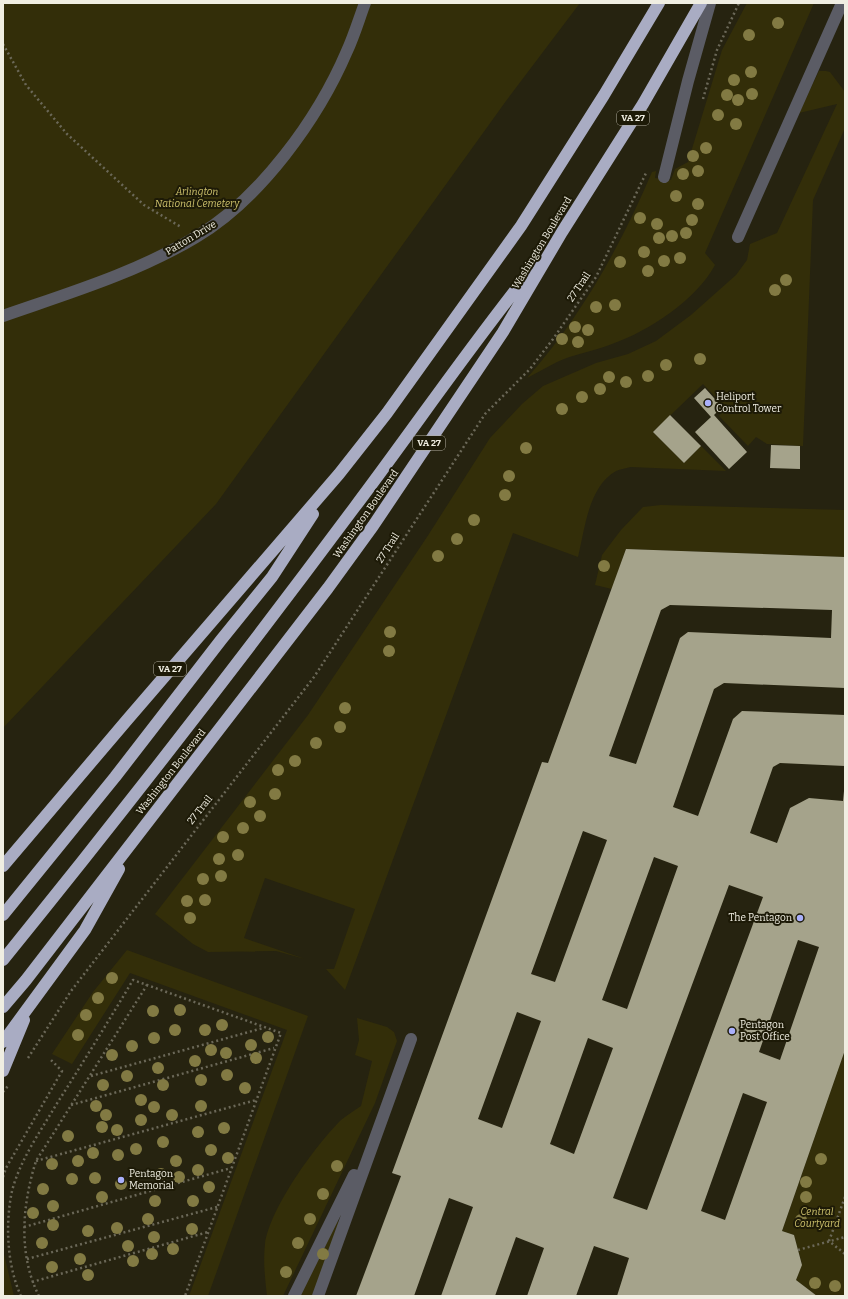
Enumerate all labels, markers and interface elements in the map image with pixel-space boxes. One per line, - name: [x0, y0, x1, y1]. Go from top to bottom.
- road number: VA 27: [617, 111, 649, 125]
- park label: Arlington National Cemetery: [155, 186, 240, 210]
- street label: Washington Boulevard: [510, 195, 574, 291]
- street label: Patton Drive: [163, 218, 219, 258]
- street label: 27 Trail: [565, 270, 593, 304]
- place label: Heliport Control Tower: [716, 391, 782, 415]
- marker: Heliport Control Tower: [703, 398, 713, 408]
- road number: VA 27: [413, 436, 445, 450]
- street label: Washington Boulevard: [331, 467, 401, 561]
- street label: 27 Trail: [374, 531, 402, 565]
- road number: VA 27: [154, 662, 186, 676]
- street label: Washington Boulevard: [134, 727, 208, 817]
- street label: 27 Trail: [185, 793, 215, 827]
- place label: The Pentagon: [728, 912, 793, 924]
- marker: The Pentagon: [795, 913, 805, 923]
- place label: Pentagon Post Office: [740, 1019, 790, 1043]
- marker: Pentagon Post Office: [727, 1026, 737, 1036]
- place label: Pentagon Memorial: [129, 1168, 174, 1192]
- marker: Pentagon Memorial: [116, 1175, 126, 1185]
- park label: Central Courtyard: [794, 1206, 840, 1230]

